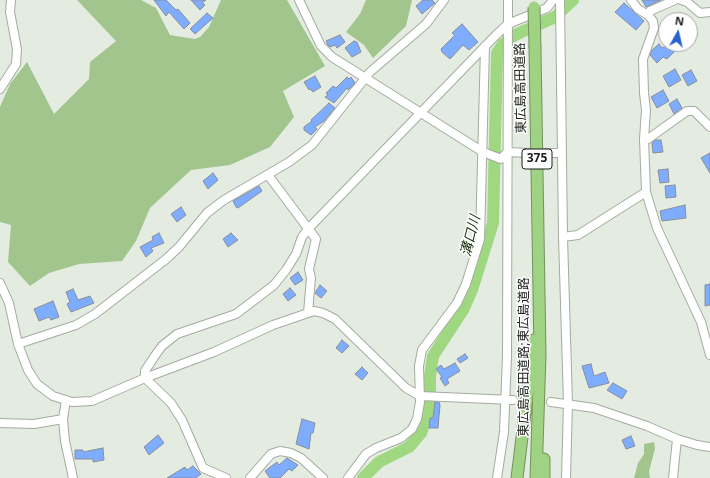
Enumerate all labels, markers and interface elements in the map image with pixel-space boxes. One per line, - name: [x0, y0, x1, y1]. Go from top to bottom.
- north arrow: [658, 12, 698, 52]
- text: N: [674, 13, 685, 29]
- street label: 東広島高田道路: [512, 42, 530, 134]
- road number: 375: [522, 149, 552, 169]
- water label: 溝口川: [458, 214, 484, 258]
- street label: 東広島高田道路;東広島道路: [516, 277, 532, 437]

